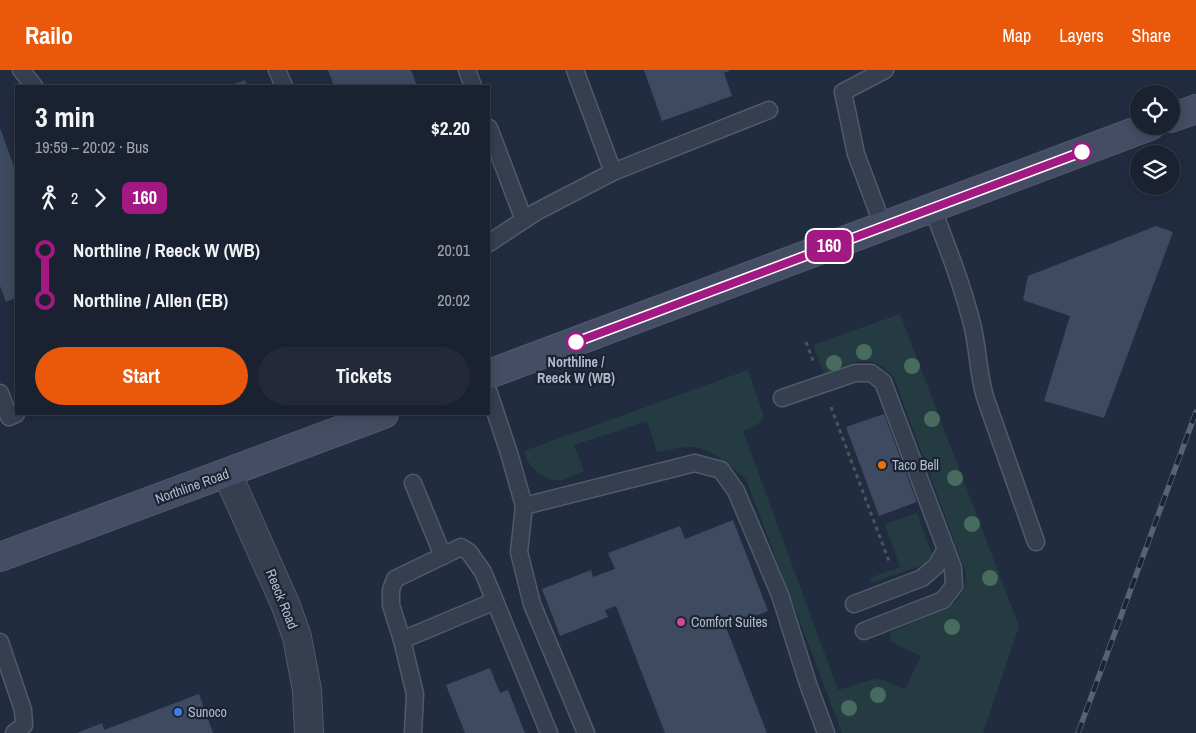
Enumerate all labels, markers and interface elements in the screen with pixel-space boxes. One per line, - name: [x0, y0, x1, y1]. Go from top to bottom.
- text: Railo: [25, 19, 73, 51]
- text: Map: [1003, 23, 1031, 48]
- text: Layers: [1059, 23, 1104, 48]
- text: Share: [1132, 23, 1171, 48]
- map controls: [1130, 85, 1180, 195]
- button: locate: [1130, 85, 1180, 135]
- text: 3 min: [35, 98, 95, 136]
- text: $2.20: [431, 115, 470, 141]
- text: 19:59 – 20:02 · Bus: [35, 136, 149, 158]
- unlabelled marker: [1072, 142, 1092, 162]
- button: layers: [1130, 145, 1180, 195]
- icon: walk: [35, 184, 63, 212]
- icon: forward: [86, 184, 114, 212]
- text: 160: [132, 185, 157, 210]
- text: 2: [71, 187, 78, 209]
- line badge: 160: [800, 230, 858, 262]
- text: 160: [817, 233, 841, 258]
- text: Northline / Reeck W (WB): [73, 237, 260, 263]
- text: 20:01: [437, 239, 470, 261]
- text: Northline / Allen (EB): [73, 287, 228, 313]
- text: 20:02: [437, 289, 470, 311]
- marker: Northline / Reeck W (WB): [566, 332, 586, 352]
- button: Start: [35, 347, 248, 405]
- button: Tickets: [258, 347, 470, 405]
- place label: Northline / Reeck W (WB): [537, 353, 615, 387]
- place label: Taco Bell: [892, 456, 939, 474]
- marker: Taco Bell: [876, 459, 888, 471]
- street label: Northline Road: [153, 464, 231, 508]
- street label: Reeck Road: [262, 566, 302, 632]
- place label: Comfort Suites: [691, 613, 768, 631]
- marker: Comfort Suites: [675, 616, 687, 628]
- place label: Sunoco: [188, 703, 227, 721]
- marker: Sunoco: [172, 706, 184, 718]

